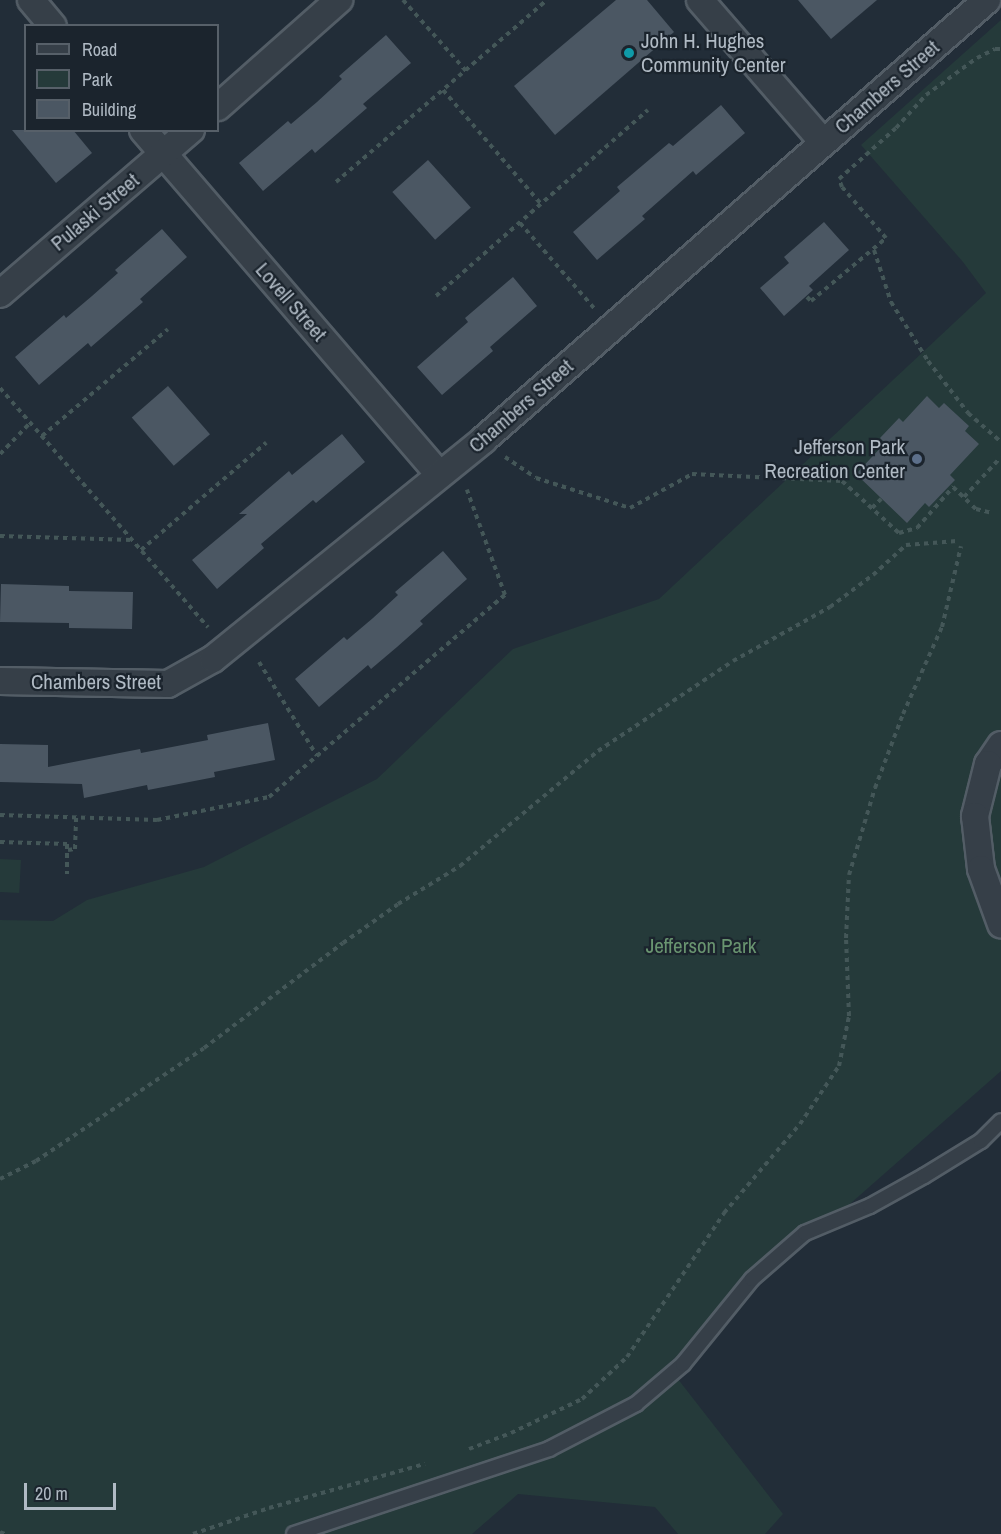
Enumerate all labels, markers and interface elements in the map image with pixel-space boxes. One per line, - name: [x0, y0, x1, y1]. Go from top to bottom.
- legend: [24, 24, 219, 132]
- place label: John H. Hughes Community Center: [641, 28, 786, 78]
- street label: Chambers Street: [830, 35, 944, 139]
- text: Road: [82, 37, 117, 62]
- marker: John H. Hughes Community Center: [622, 46, 636, 60]
- text: Park: [82, 67, 112, 92]
- text: Building: [82, 97, 136, 122]
- street label: Pulaski Street: [46, 168, 144, 256]
- street label: Lovell Street: [250, 258, 332, 346]
- street label: Chambers Street: [464, 354, 578, 458]
- place label: Jefferson Park Recreation Center: [764, 434, 905, 484]
- marker: Jefferson Park Recreation Center: [910, 452, 924, 466]
- street label: Chambers Street: [31, 669, 161, 695]
- park label: Jefferson Park: [646, 933, 756, 959]
- scale bar: [27, 1471, 118, 1509]
- text: 20 m: [35, 1481, 68, 1506]

